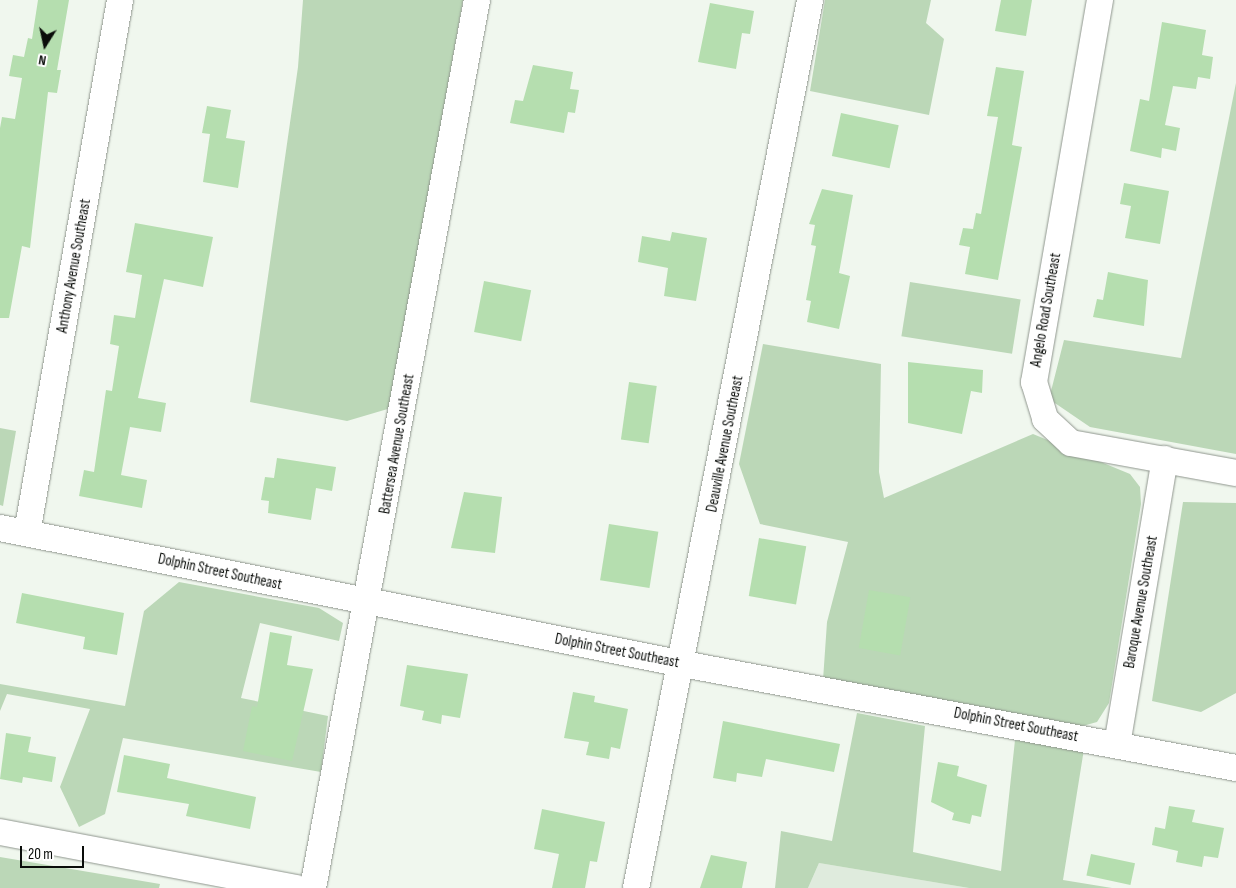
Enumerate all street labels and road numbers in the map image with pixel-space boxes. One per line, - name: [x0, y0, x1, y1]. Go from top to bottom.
- street label: Anthony Avenue Southeast: [53, 198, 95, 334]
- street label: Angelo Road Southeast: [1027, 252, 1065, 368]
- street label: Battersea Avenue Southeast: [376, 373, 418, 515]
- street label: Deauville Avenue Southeast: [703, 374, 747, 514]
- street label: Baroque Avenue Southeast: [1120, 534, 1162, 670]
- street label: Dolphin Street Southeast: [156, 550, 284, 594]
- street label: Dolphin Street Southeast: [553, 630, 681, 672]
- street label: Dolphin Street Southeast: [952, 704, 1080, 746]

